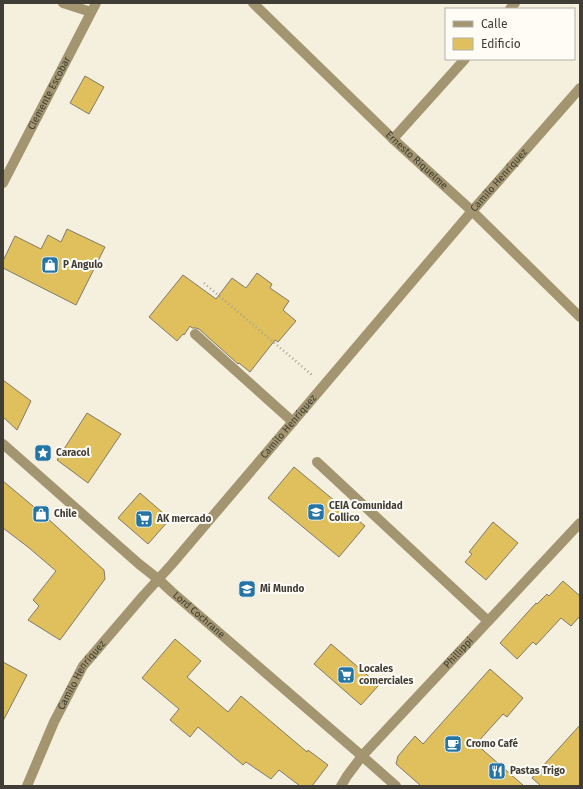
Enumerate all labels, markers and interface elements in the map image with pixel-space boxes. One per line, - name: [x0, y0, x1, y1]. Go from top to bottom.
- legend: [445, 8, 575, 60]
- text: Calle: [481, 17, 508, 31]
- text: Edificio: [481, 37, 521, 51]
- street label: Clemente Escobar: [25, 54, 73, 132]
- street label: Ernesto Riquelme: [383, 129, 450, 192]
- street label: Camilo Henríquez: [468, 146, 530, 214]
- shop icon: P Angulo: [40, 255, 60, 275]
- place label: P Angulo: [63, 259, 103, 271]
- street label: Camilo Henríquez: [258, 392, 320, 461]
- place icon: Caracol: [33, 443, 53, 463]
- place label: Caracol: [56, 447, 90, 459]
- place label: CEIA Comunidad Collico: [329, 500, 403, 524]
- school or university icon: CEIA Comunidad Collico: [306, 502, 326, 522]
- shop icon: Chile: [31, 504, 51, 524]
- place label: Chile: [54, 508, 77, 520]
- supermarket icon: AK mercado: [134, 509, 154, 529]
- place label: AK mercado: [156, 513, 211, 525]
- school or university icon: Mi Mundo: [237, 579, 257, 599]
- place label: Mi Mundo: [260, 583, 304, 595]
- street label: Lord Cochrane: [170, 589, 227, 641]
- street label: Phillippi: [441, 635, 476, 671]
- street label: Camilo Henríquez: [55, 638, 109, 712]
- place label: Locales comerciales: [359, 663, 414, 687]
- supermarket icon: Locales comerciales: [336, 665, 356, 685]
- cafe icon: Cromo Café: [443, 734, 463, 754]
- place label: Cromo Café: [466, 737, 518, 750]
- restaurant icon: Pastas Trigo: [487, 761, 507, 781]
- place label: Pastas Trigo: [510, 765, 565, 777]

